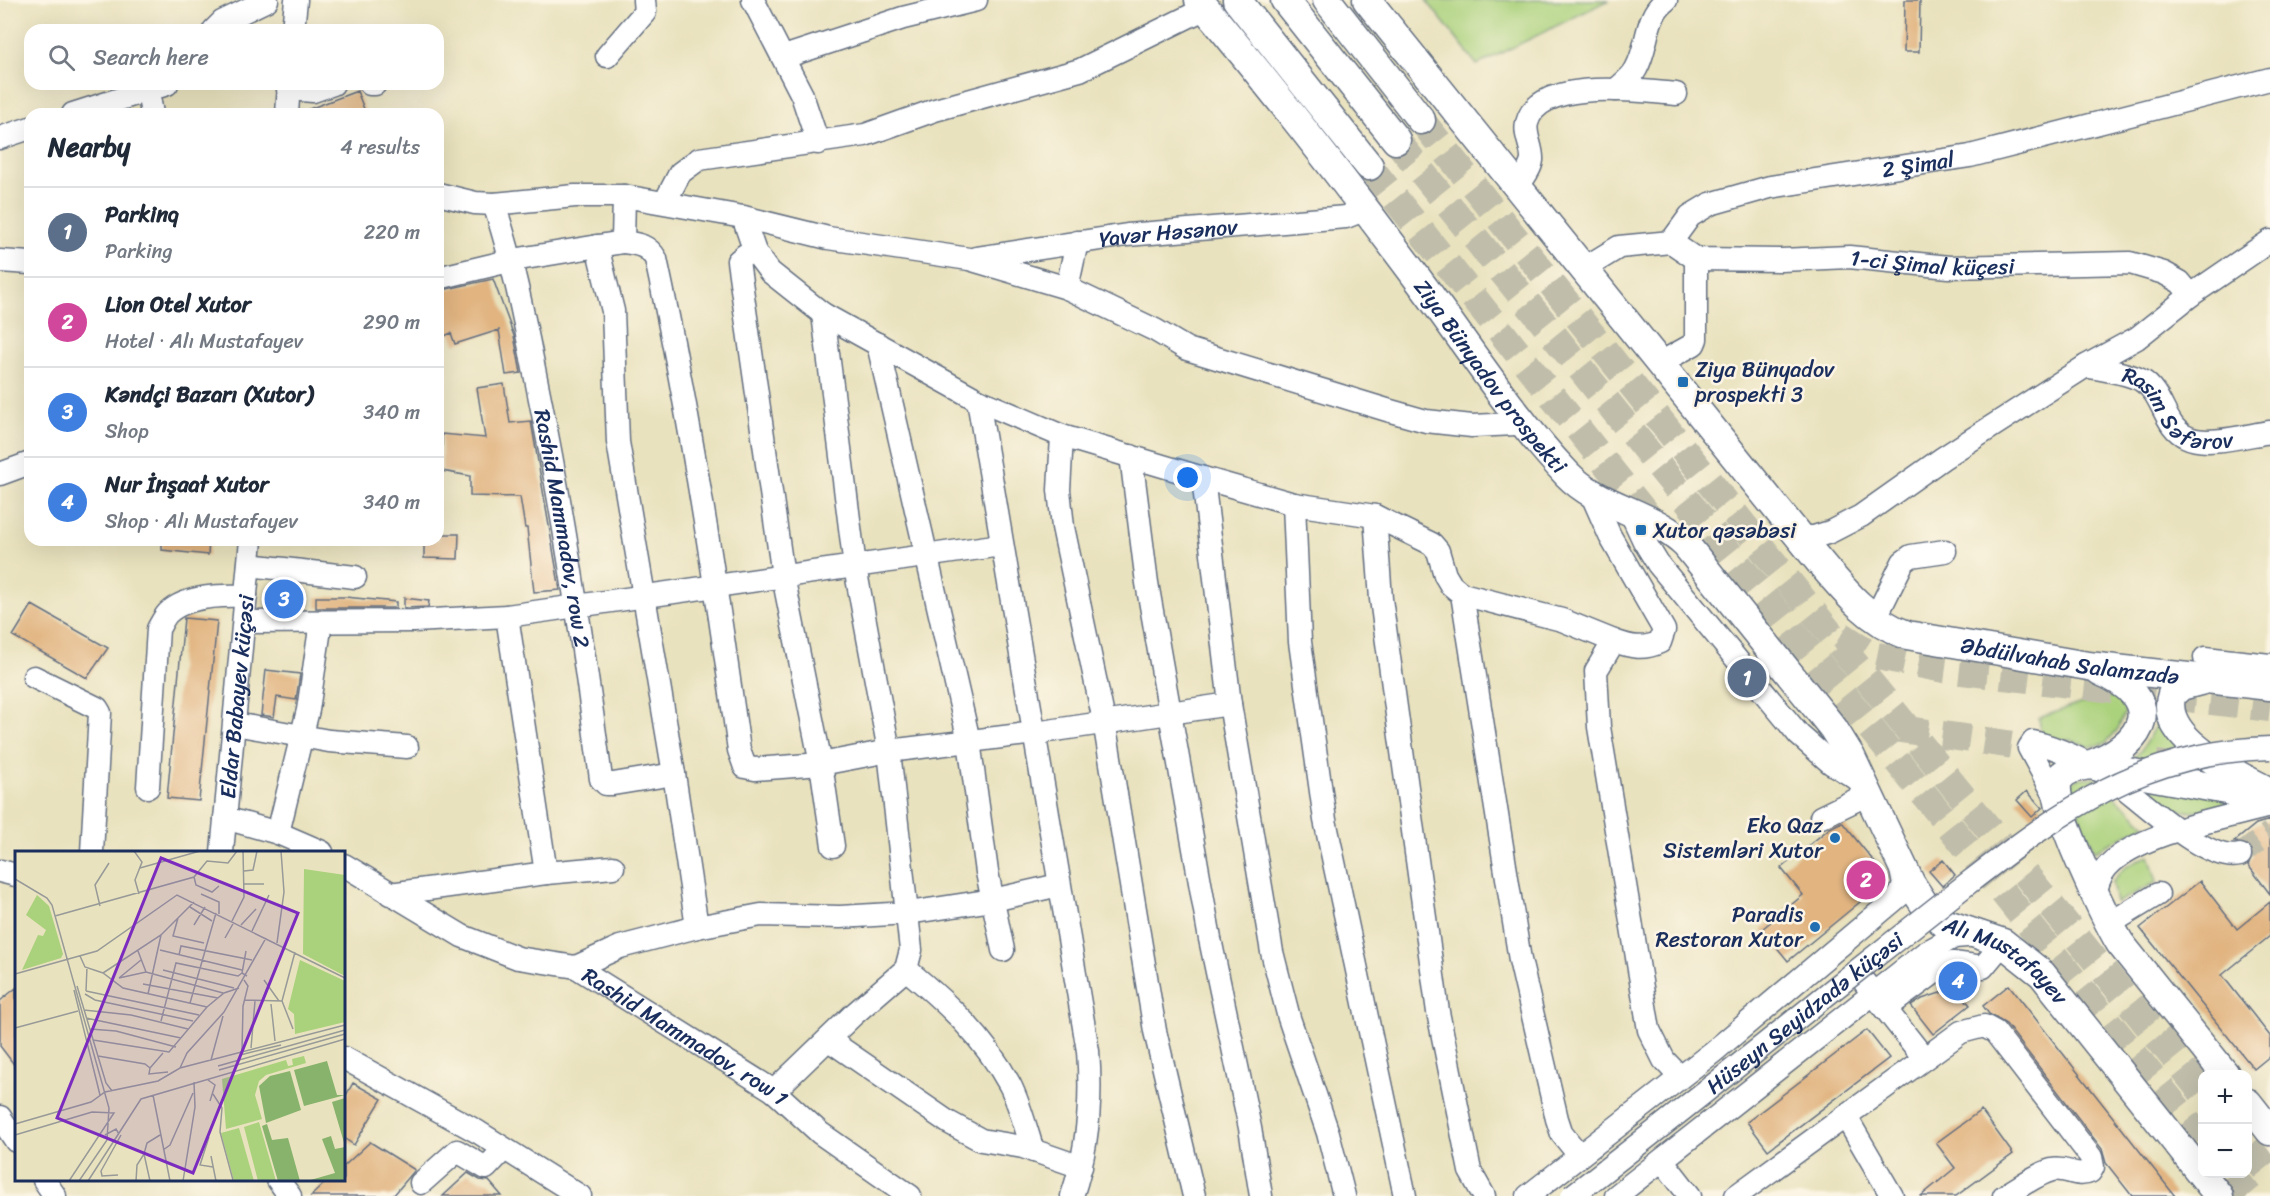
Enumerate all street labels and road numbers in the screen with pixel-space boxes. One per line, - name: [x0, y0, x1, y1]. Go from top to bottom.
- street label: 2 Şimal: [1879, 140, 1958, 189]
- street label: Yavər Həsənov: [1096, 207, 1240, 259]
- street label: 1-ci Şimal küçesi: [1849, 238, 2016, 287]
- street label: Ziya Bünyadov prospekti: [1404, 270, 1578, 484]
- street label: Rasim Səfərov: [2117, 355, 2236, 461]
- street label: Rashid Mammadov, row 2: [523, 406, 602, 651]
- street label: Eldar Babayev küçəsi: [208, 592, 266, 800]
- street label: Əbdülvahab Salamzadə: [1958, 626, 2181, 696]
- street label: Alı Mustafayev: [1937, 905, 2079, 1014]
- street label: Hüseyn Seyidzadə küçəsi: [1697, 921, 1913, 1104]
- street label: Rashid Mammadov, row 1: [574, 956, 798, 1116]

